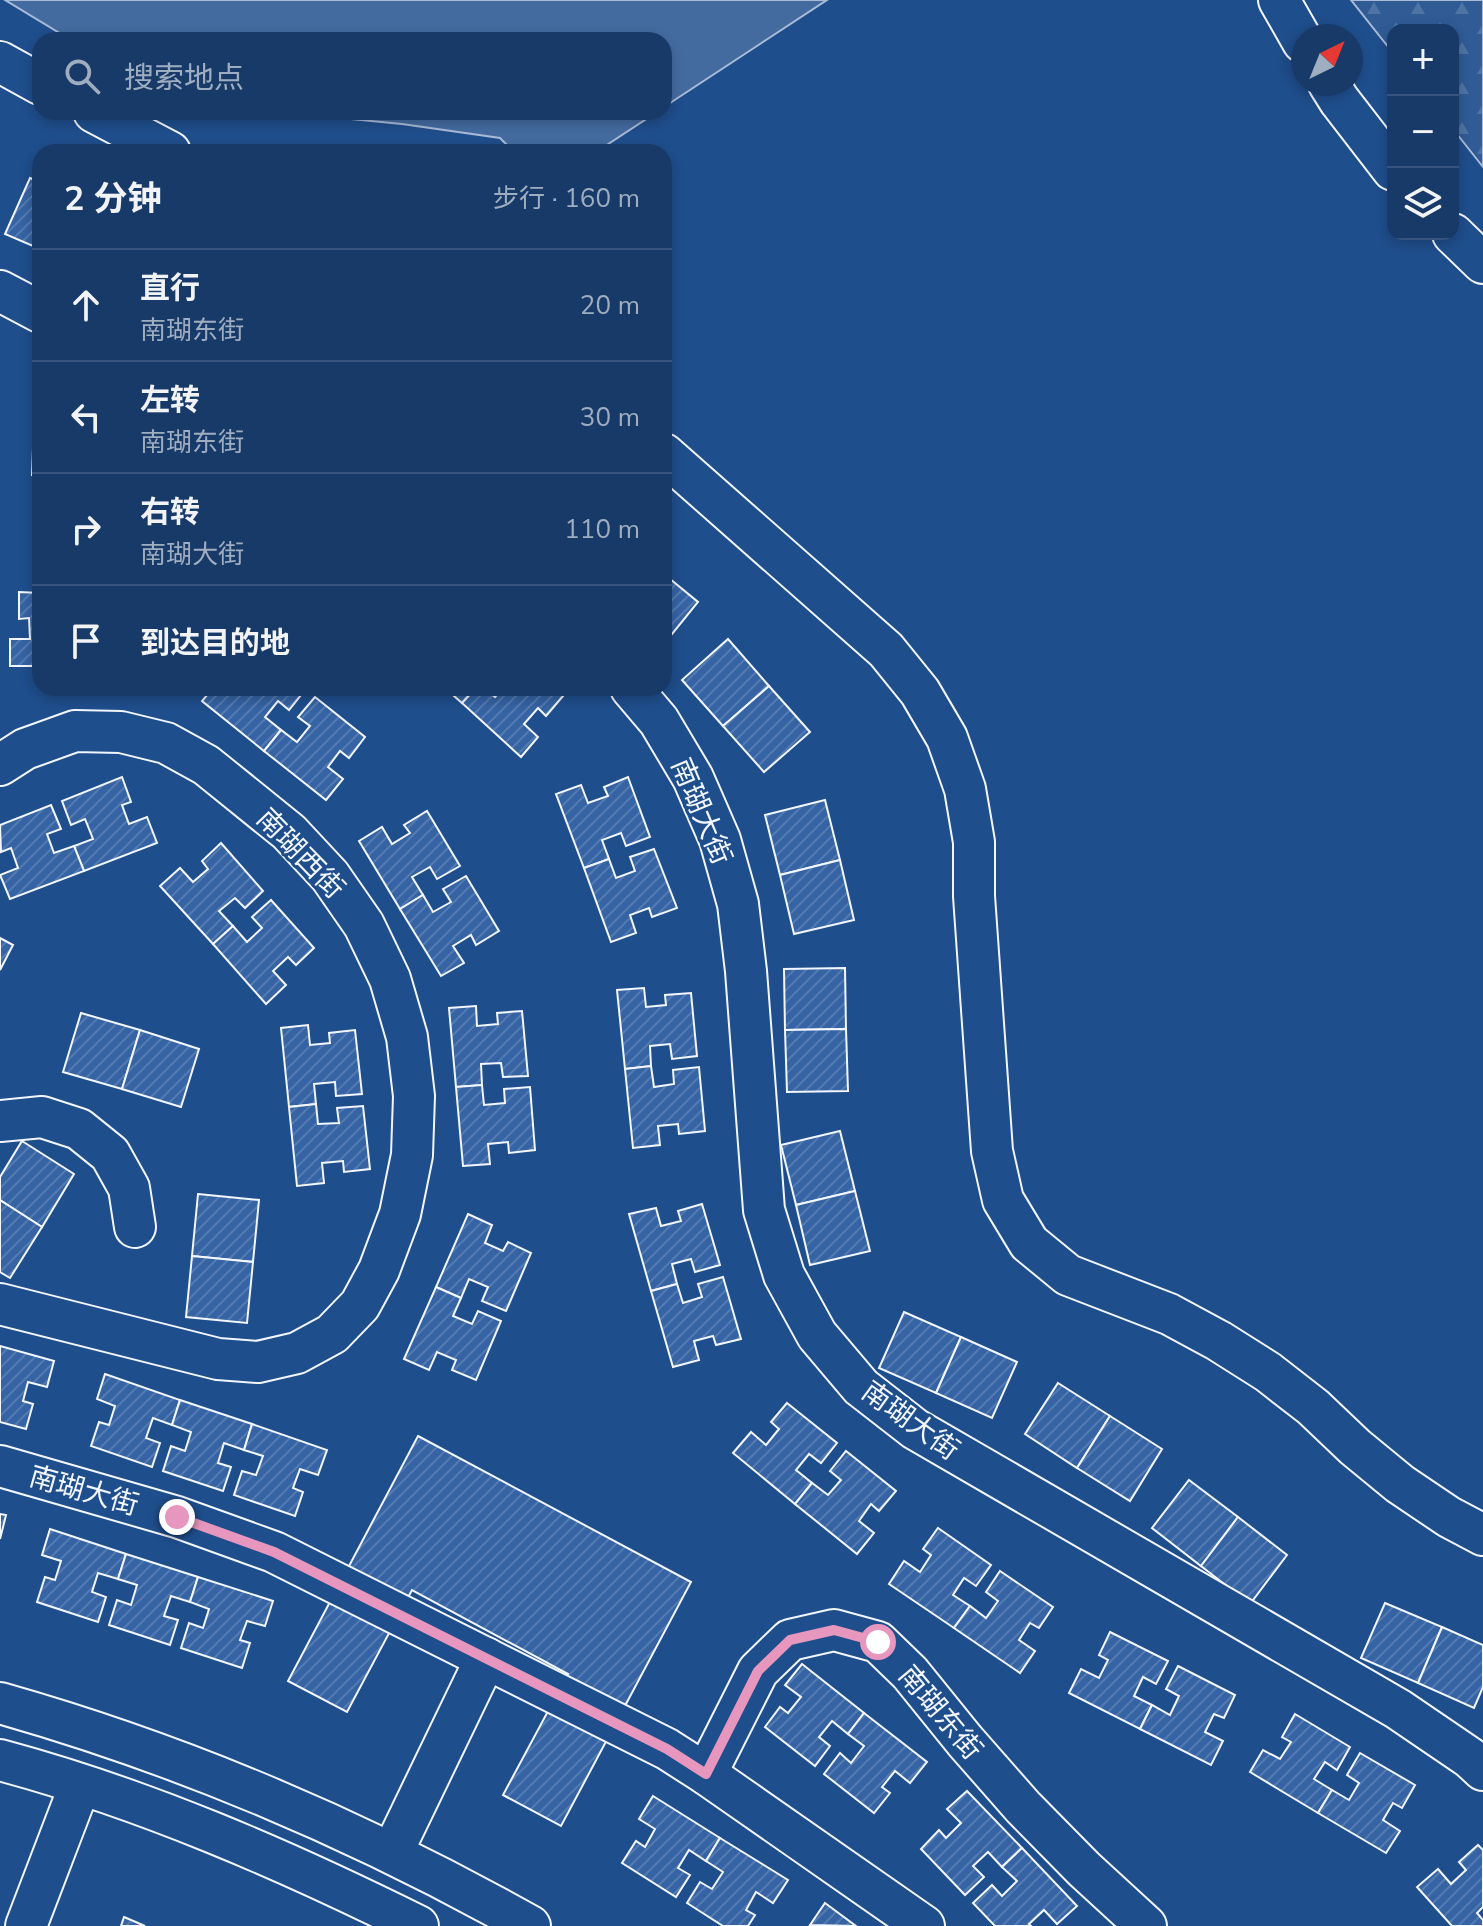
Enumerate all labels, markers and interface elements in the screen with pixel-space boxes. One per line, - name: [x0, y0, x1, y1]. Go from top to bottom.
- north arrow: [1291, 24, 1363, 96]
- map controls: [1387, 24, 1459, 240]
- button: +: [1387, 24, 1459, 96]
- search box: [32, 32, 672, 120]
- icon: search: [60, 54, 104, 98]
- text: 搜索地点: [124, 58, 244, 99]
- button: −: [1387, 96, 1459, 168]
- button: layers: [1387, 168, 1459, 240]
- text: 2 分钟: [64, 176, 162, 222]
- text: 步行 · 160 m: [493, 181, 640, 216]
- text: 直行: [140, 268, 200, 309]
- icon: ahead: [64, 283, 108, 327]
- text: 20 m: [580, 288, 640, 323]
- text: 南瑚东街: [140, 313, 244, 348]
- text: 左转: [140, 380, 200, 421]
- icon: left: [64, 395, 108, 439]
- text: 30 m: [580, 400, 640, 435]
- text: 南瑚东街: [140, 425, 244, 460]
- text: 右转: [140, 492, 200, 533]
- icon: right: [64, 507, 108, 551]
- text: 110 m: [564, 512, 640, 547]
- text: 南瑚大街: [140, 537, 244, 572]
- icon: arrive: [64, 619, 108, 663]
- text: 到达目的地: [140, 623, 290, 664]
- street label: 南瑚大街: [662, 752, 740, 870]
- street label: 南瑚西街: [248, 800, 353, 907]
- street label: 南瑚大街: [854, 1373, 967, 1469]
- street label: 南瑚大街: [25, 1457, 143, 1525]
- route end: [159, 1499, 195, 1535]
- route start: [860, 1624, 896, 1660]
- street label: 南瑚东街: [890, 1658, 991, 1768]

